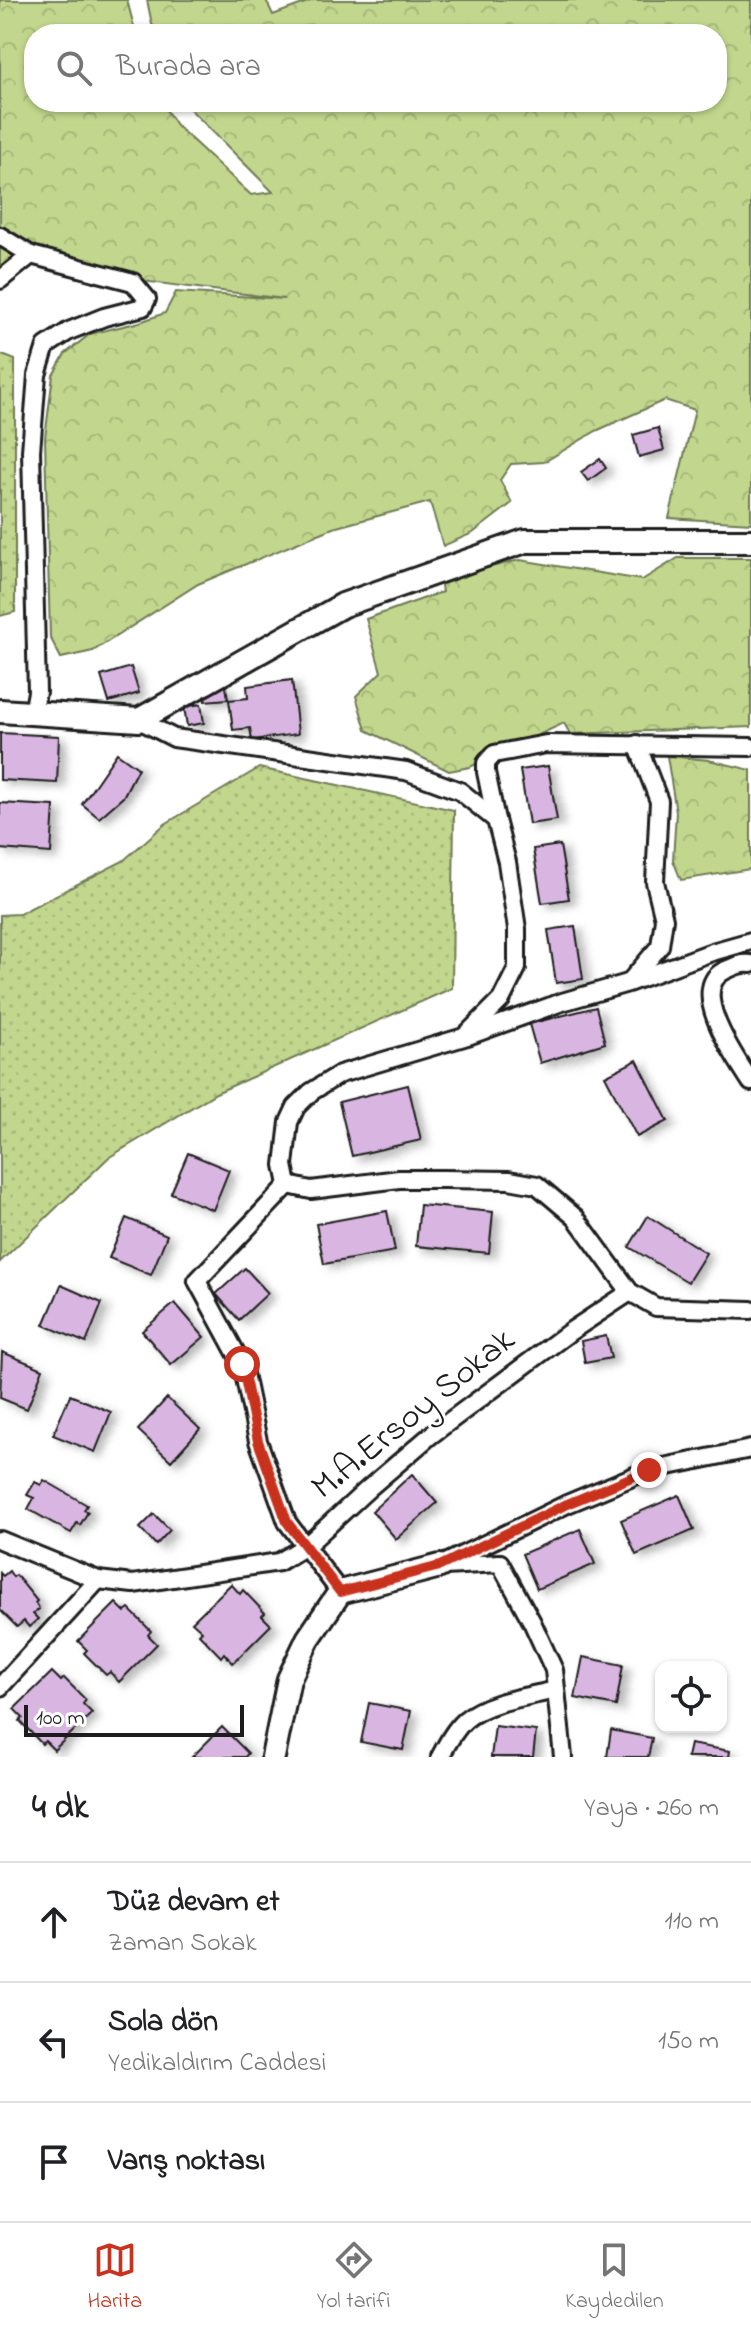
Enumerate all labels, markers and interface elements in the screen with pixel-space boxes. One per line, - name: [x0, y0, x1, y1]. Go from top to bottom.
- search box: [24, 24, 727, 112]
- icon: search: [52, 46, 96, 90]
- text: Burada ara: [116, 46, 261, 90]
- street label: M.A.Ersoy Sokak: [300, 1316, 528, 1514]
- route start: [224, 1346, 260, 1382]
- route end: [631, 1452, 667, 1488]
- map controls: [655, 1661, 727, 1733]
- button: locate: [655, 1661, 727, 1733]
- scale bar: [24, 1701, 244, 1737]
- text: 100 m: [36, 1703, 85, 1735]
- text: 4 dk: [32, 1784, 89, 1834]
- text: Yaya · 260 m: [584, 1790, 719, 1828]
- text: Düz devam et: [108, 1881, 280, 1925]
- icon: ahead: [32, 1900, 76, 1944]
- text: 110 m: [665, 1903, 719, 1941]
- text: Zaman Sokak: [108, 1925, 257, 1963]
- text: Sola dön: [108, 2001, 218, 2045]
- icon: left: [32, 2020, 76, 2064]
- text: 150 m: [658, 2023, 719, 2061]
- text: Yedikaldırım Caddesi: [108, 2045, 326, 2083]
- icon: arrive: [32, 2140, 76, 2184]
- text: Varış noktası: [108, 2140, 265, 2184]
- tab: Harita: [87, 2238, 142, 2318]
- tab: Yol tarifi: [317, 2238, 390, 2318]
- tab: Kaydedilen: [565, 2238, 664, 2318]

